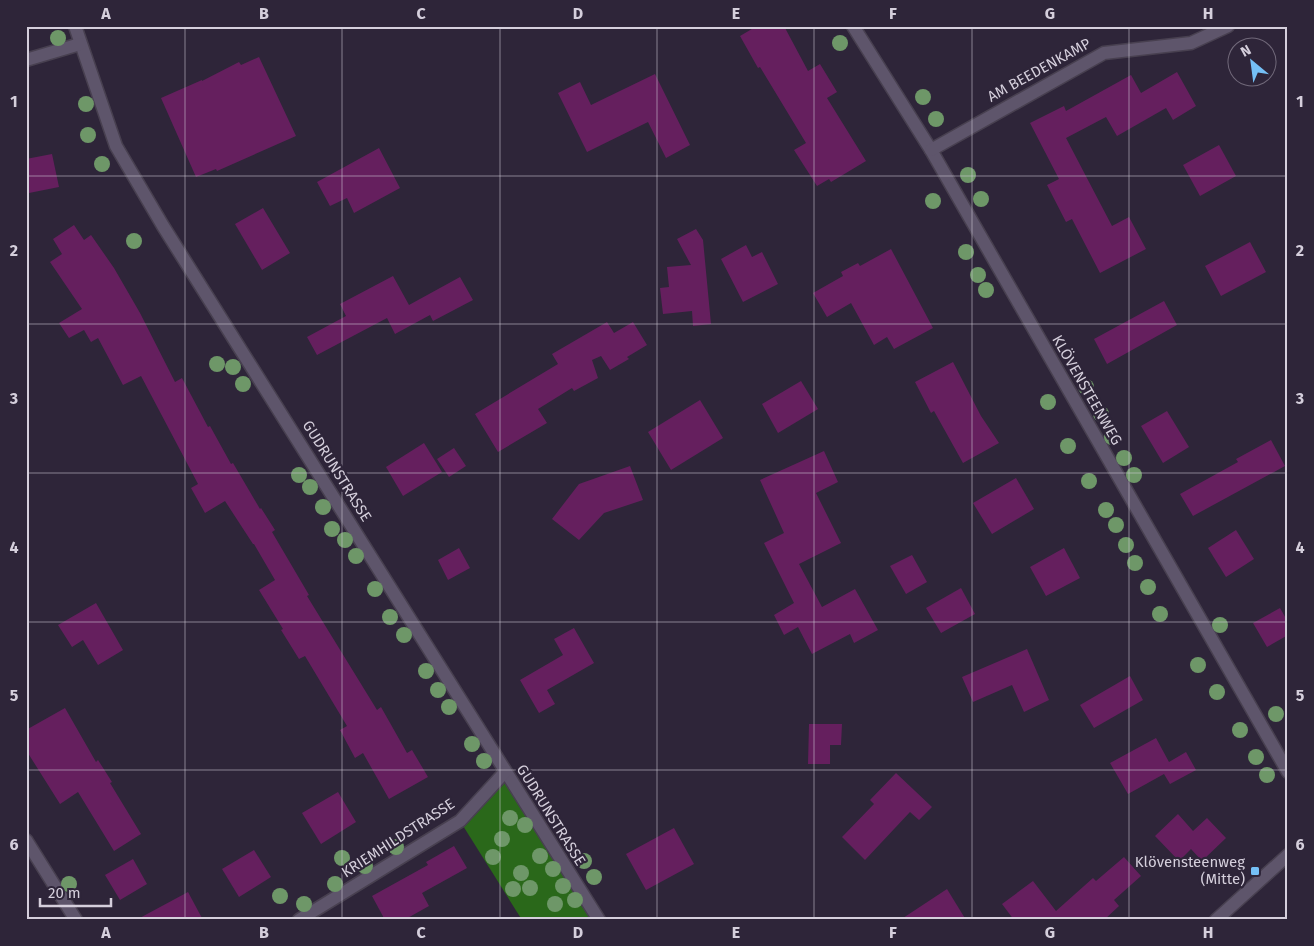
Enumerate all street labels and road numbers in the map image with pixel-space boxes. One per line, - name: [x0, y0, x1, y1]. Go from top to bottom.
- street label: AM BEEDENKAMP: [984, 34, 1094, 106]
- street label: KLÖVENSTEENWEG: [1048, 332, 1126, 448]
- street label: GUDRUNSTRASSE: [299, 417, 375, 525]
- street label: GUDRUNSTRASSE: [513, 761, 589, 869]
- street label: KRIEMHILDSTRASSE: [338, 795, 458, 881]

